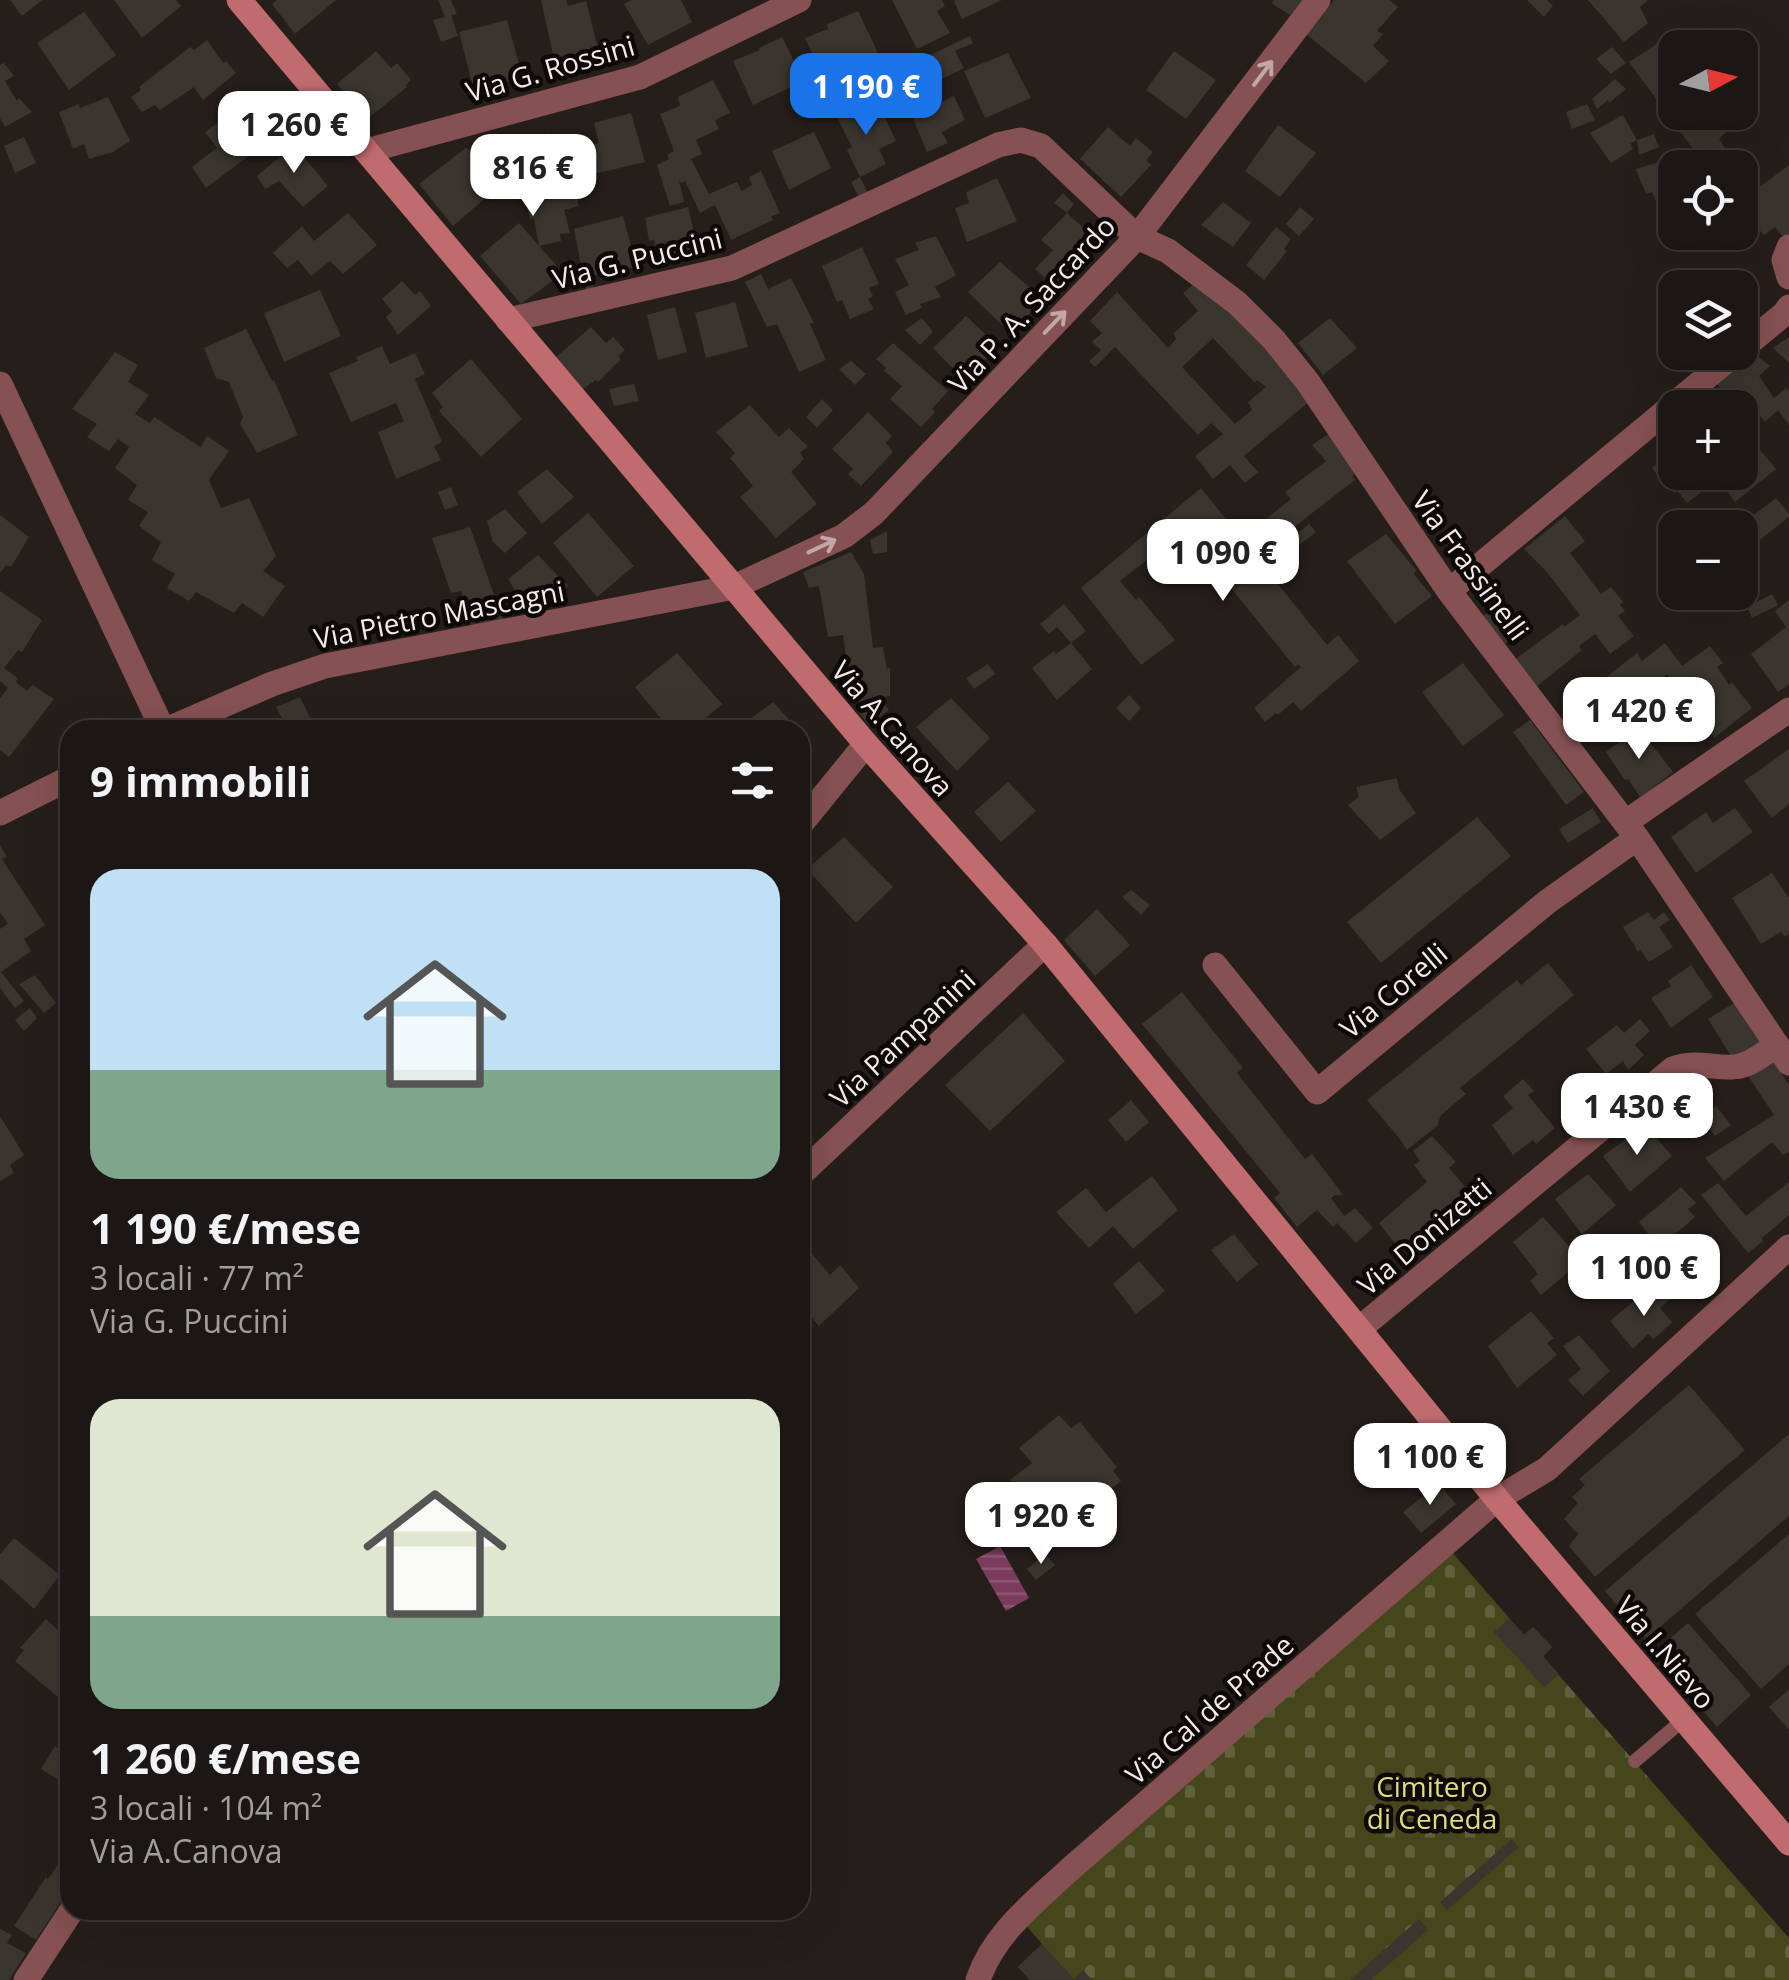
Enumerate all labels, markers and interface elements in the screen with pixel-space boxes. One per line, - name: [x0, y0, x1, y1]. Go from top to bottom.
- street label: Via G. Rossini: [461, 26, 639, 110]
- north arrow: [1658, 30, 1758, 130]
- map controls: [1658, 30, 1758, 610]
- pin: 1 190 €: [774, 53, 958, 138]
- one-way arrow: [1252, 60, 1273, 87]
- text: 1 190 €: [812, 64, 920, 107]
- pin: 1 260 €: [202, 91, 386, 176]
- text: 1 260 €: [240, 102, 348, 145]
- pin: 816 €: [463, 134, 603, 219]
- text: 816 €: [492, 145, 574, 188]
- button: locate: [1658, 150, 1758, 250]
- street label: Via P. A. Saccardo: [939, 207, 1123, 401]
- street label: Via G. Puccini: [548, 219, 726, 297]
- button: layers: [1658, 270, 1758, 370]
- one-way arrow: [1043, 311, 1067, 335]
- button: +: [1658, 390, 1758, 490]
- street label: Via Frassinelli: [1404, 483, 1538, 647]
- button: −: [1658, 510, 1758, 610]
- pin: 1 090 €: [1131, 519, 1315, 604]
- text: 1 090 €: [1169, 530, 1277, 573]
- one-way arrow: [806, 536, 837, 554]
- street label: Via Pietro Mascagni: [311, 571, 567, 657]
- street label: Via A.Canova: [823, 652, 963, 804]
- pin: 1 420 €: [1547, 677, 1731, 762]
- text: 1 420 €: [1585, 688, 1693, 731]
- text: 9 immobili: [90, 752, 311, 809]
- icon: filters: [725, 753, 780, 808]
- icon: home: [345, 934, 525, 1114]
- street label: Via Corelli: [1331, 934, 1455, 1046]
- street label: Via Pampanini: [821, 961, 983, 1115]
- pin: 1 430 €: [1545, 1073, 1729, 1158]
- text: 1 430 €: [1583, 1084, 1691, 1127]
- street label: Via Donizetti: [1349, 1169, 1499, 1303]
- text: 1 190 €/mese: [90, 1199, 361, 1256]
- pin: 1 100 €: [1552, 1234, 1736, 1319]
- text: 1 100 €: [1590, 1245, 1698, 1288]
- text: 3 locali · 77 m²: [90, 1256, 304, 1299]
- text: Via G. Puccini: [90, 1299, 289, 1342]
- pin: 1 100 €: [1338, 1423, 1522, 1508]
- text: 1 100 €: [1376, 1434, 1484, 1477]
- icon: home: [345, 1464, 525, 1644]
- pin: 1 920 €: [949, 1482, 1133, 1567]
- text: 1 920 €: [987, 1493, 1095, 1536]
- street label: Via I.Nievo: [1608, 1588, 1724, 1716]
- street label: Via Cal de Prade: [1117, 1625, 1301, 1793]
- text: 1 260 €/mese: [90, 1729, 361, 1786]
- park label: Cimitero di Ceneda: [1367, 1767, 1497, 1837]
- text: 3 locali · 104 m²: [90, 1786, 322, 1829]
- text: Via A.Canova: [90, 1829, 282, 1872]

